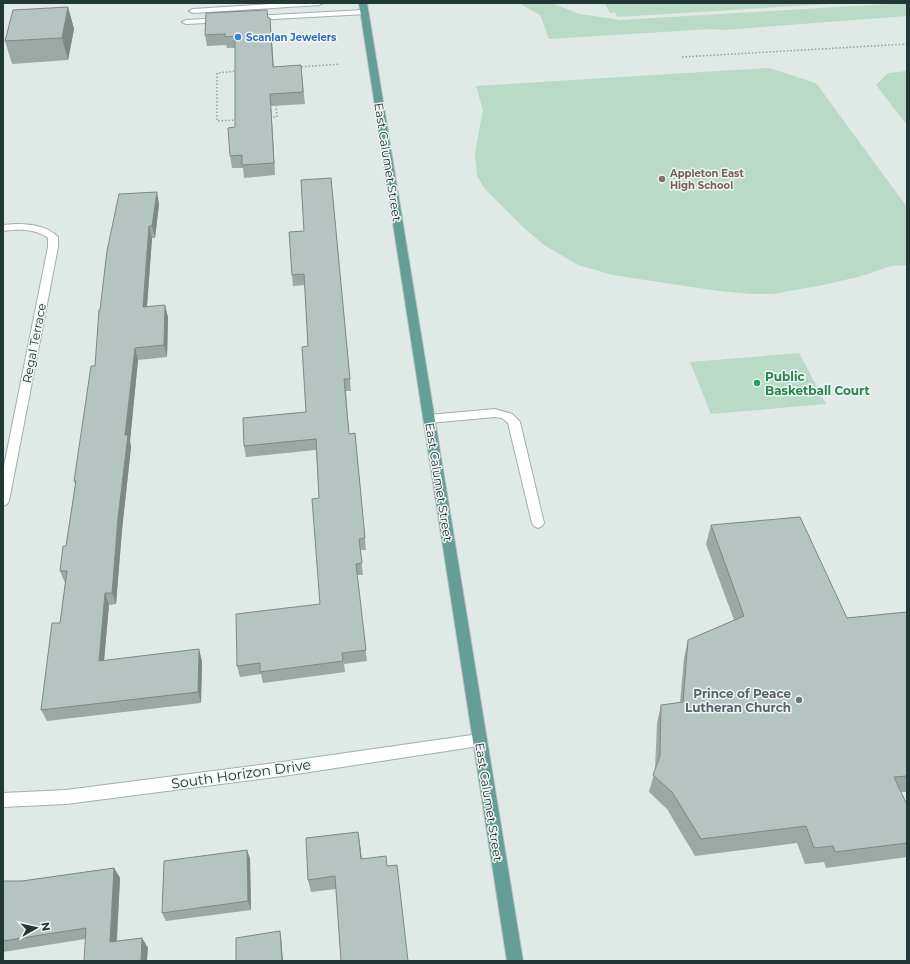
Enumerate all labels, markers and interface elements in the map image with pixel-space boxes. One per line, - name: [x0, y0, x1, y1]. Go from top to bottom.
- place label: Scanlan Jewelers: [246, 31, 337, 44]
- marker: Scanlan Jewelers: [233, 32, 243, 42]
- street label: East Calumet Street: [371, 102, 405, 223]
- place label: Appleton East High School: [669, 167, 744, 192]
- marker: Appleton East High School: [657, 174, 667, 184]
- street label: Regal Terrace: [19, 302, 49, 384]
- place label: Public Basketball Court: [765, 369, 870, 398]
- marker: Public Basketball Court: [752, 378, 762, 388]
- street label: East Calumet Street: [422, 422, 456, 543]
- place label: Prince of Peace Lutheran Church: [685, 686, 791, 715]
- marker: Prince of Peace Lutheran Church: [794, 695, 804, 705]
- street label: East Calumet Street: [472, 742, 506, 863]
- street label: South Horizon Drive: [170, 755, 312, 793]
- north arrow: [16, 908, 56, 948]
- text: N: [38, 921, 53, 932]

